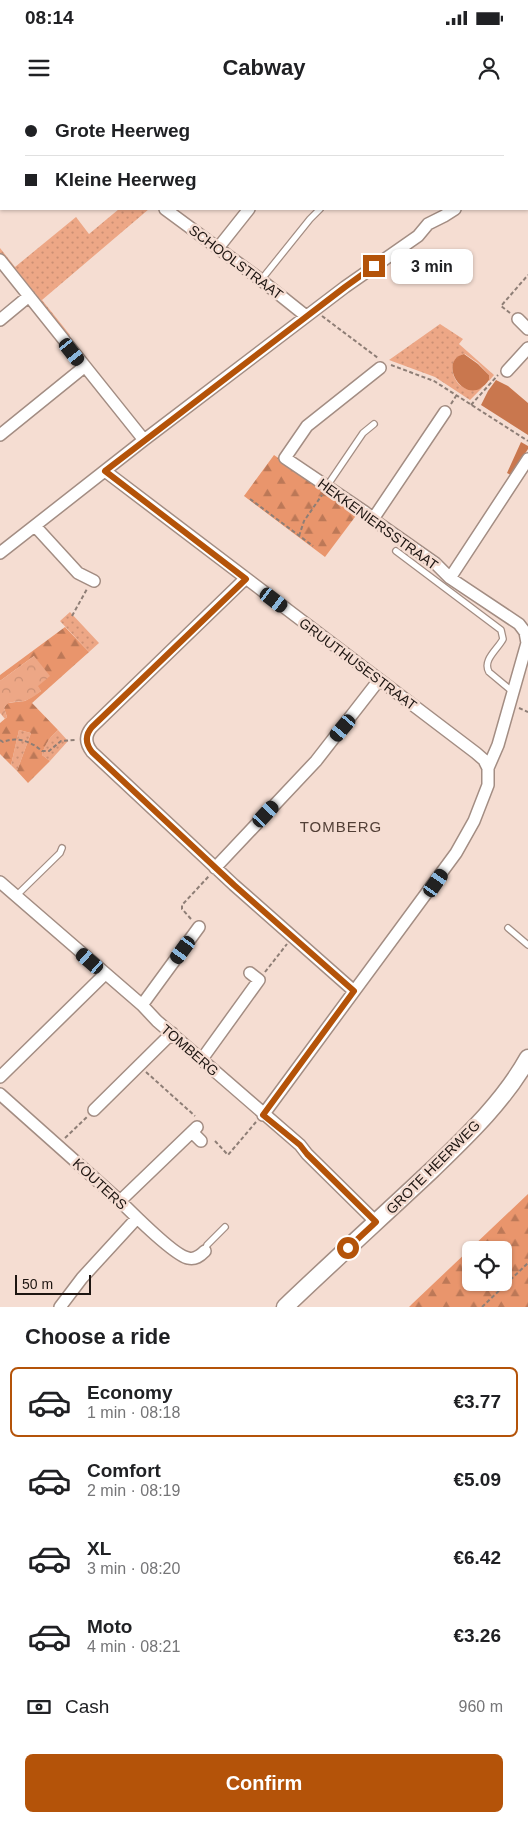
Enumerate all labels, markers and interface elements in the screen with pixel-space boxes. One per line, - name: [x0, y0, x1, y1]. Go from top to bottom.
- text: 08:14: [25, 7, 74, 28]
- icon: menu: [25, 54, 53, 82]
- icon: person: [475, 54, 503, 82]
- text: Cabway: [222, 55, 306, 80]
- text: Grote Heerweg: [55, 120, 190, 141]
- text: Kleine Heerweg: [55, 169, 197, 190]
- street label: SCHOOLSTRAAT: [186, 222, 286, 303]
- callout: 3 min: [392, 248, 474, 284]
- route end: [363, 255, 385, 277]
- text: 3 min: [411, 258, 453, 275]
- car: [56, 336, 87, 368]
- street label: HEKKENIERSSTRAAT: [315, 475, 441, 573]
- car: [257, 585, 290, 615]
- street label: GRUUTHUSESTRAAT: [296, 615, 420, 714]
- car: [327, 712, 358, 744]
- car: [250, 798, 281, 830]
- district label: TOMBERG: [300, 818, 382, 835]
- car: [421, 866, 450, 900]
- car: [168, 933, 197, 967]
- car: [73, 945, 106, 977]
- street label: TOMBERG: [158, 1021, 222, 1079]
- street label: GROTE HEERWEG: [383, 1117, 483, 1217]
- street label: KOUTERS: [70, 1155, 130, 1213]
- route start: [337, 1237, 359, 1259]
- map controls: [462, 1241, 512, 1291]
- button: locate: [462, 1241, 512, 1291]
- scale bar: [15, 1272, 91, 1295]
- text: 50 m: [22, 1276, 53, 1292]
- text: Choose a ride: [25, 1324, 170, 1349]
- icon: car: [27, 1380, 72, 1425]
- text: Economy: [87, 1382, 173, 1403]
- text: €3.77: [453, 1391, 501, 1412]
- text: 1 min · 08:18: [87, 1404, 180, 1421]
- icon: car: [27, 1458, 72, 1503]
- text: Comfort: [87, 1460, 161, 1481]
- text: €5.09: [453, 1469, 501, 1490]
- text: 2 min · 08:19: [87, 1482, 180, 1499]
- icon: car: [27, 1536, 72, 1581]
- text: XL: [87, 1538, 111, 1559]
- text: €6.42: [453, 1547, 501, 1568]
- text: 3 min · 08:20: [87, 1560, 180, 1577]
- icon: car: [27, 1614, 72, 1659]
- text: Moto: [87, 1616, 132, 1637]
- text: €3.26: [453, 1625, 501, 1646]
- text: 4 min · 08:21: [87, 1638, 180, 1655]
- icon: cash: [25, 1693, 53, 1721]
- text: Cash: [65, 1696, 109, 1717]
- text: 960 m: [459, 1698, 503, 1715]
- button: Confirm: [25, 1754, 503, 1812]

